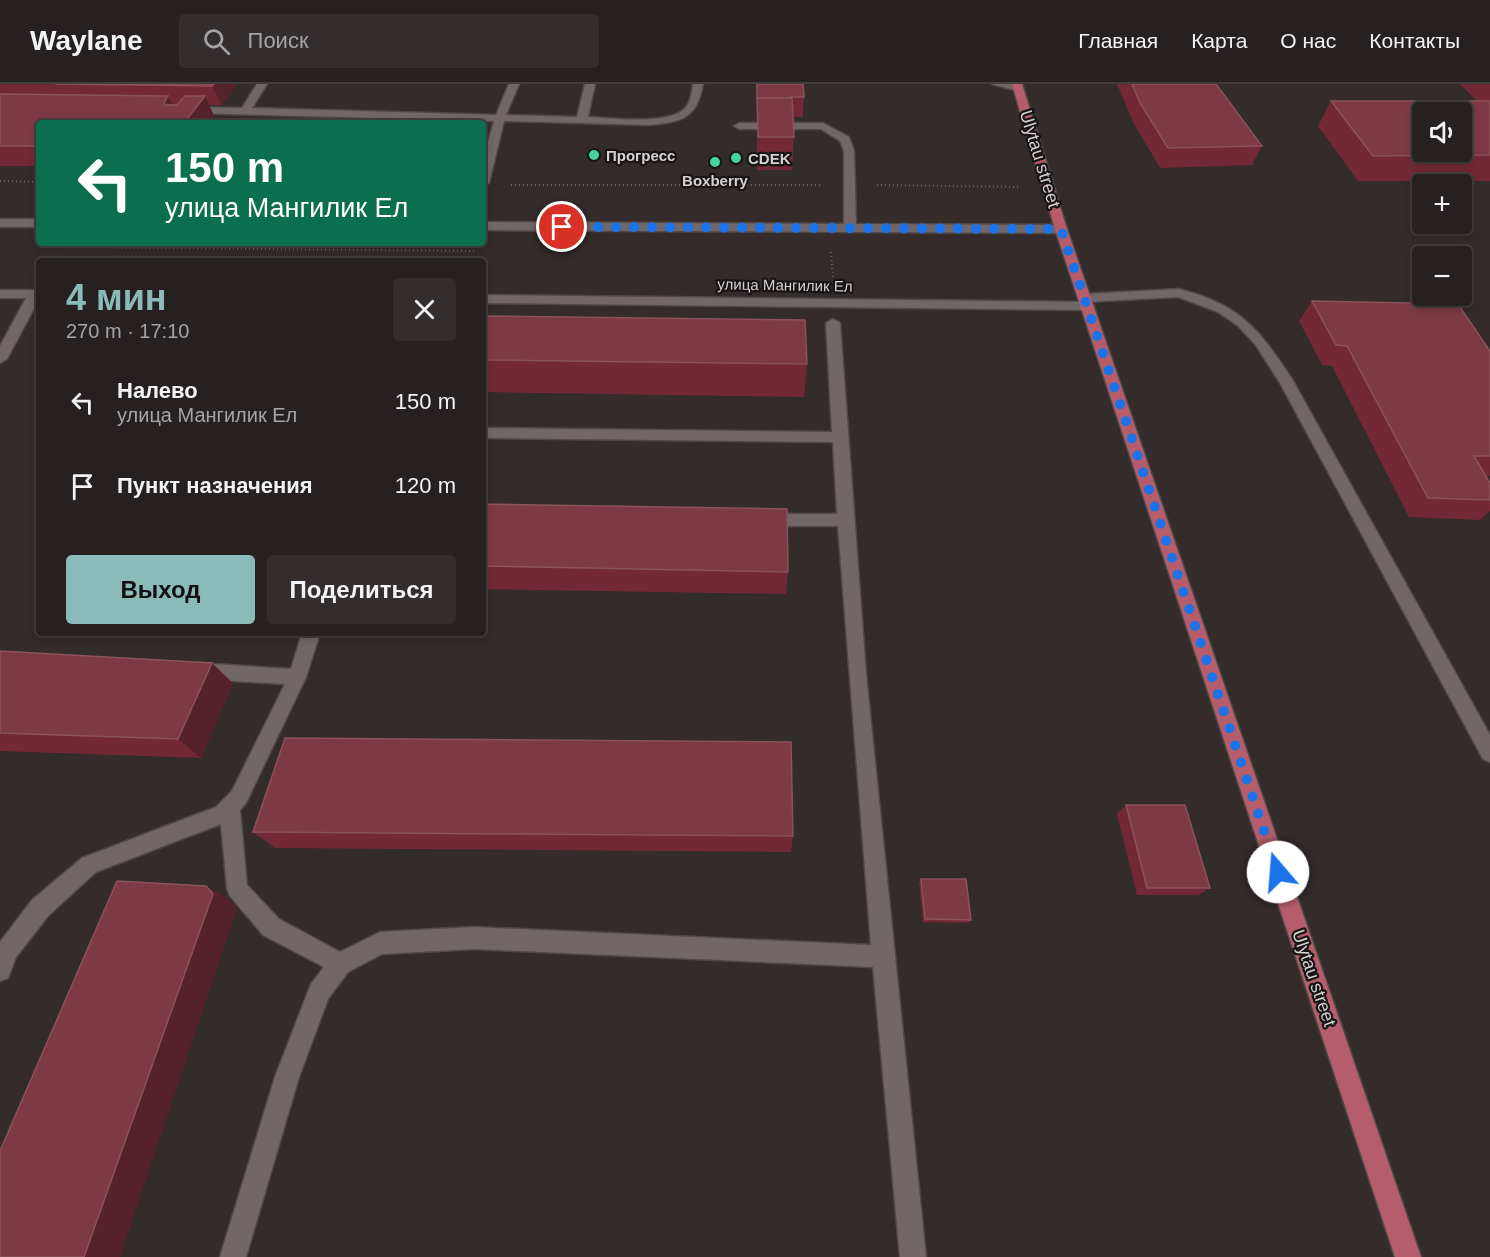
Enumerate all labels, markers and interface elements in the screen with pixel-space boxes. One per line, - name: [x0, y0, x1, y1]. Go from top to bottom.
- search box: [179, 14, 599, 68]
- text: Waylane: [30, 25, 143, 56]
- icon: search: [200, 25, 233, 58]
- text: Поиск: [248, 28, 309, 53]
- text: Главная: [1078, 29, 1158, 52]
- text: Карта: [1191, 29, 1247, 52]
- text: О нас: [1280, 29, 1336, 52]
- text: Контакты: [1369, 29, 1460, 52]
- map controls: [1412, 102, 1472, 306]
- button: sound: [1412, 102, 1472, 162]
- street label: Ulytau street: [1016, 108, 1064, 210]
- icon: left: [66, 144, 144, 222]
- text: 150 m: [165, 144, 284, 191]
- place label: Прогресс: [606, 147, 675, 164]
- marker: Прогресс: [587, 148, 601, 162]
- place label: CDEK: [748, 150, 791, 167]
- marker: CDEK: [729, 151, 743, 165]
- marker: Boxberry: [708, 155, 722, 169]
- place label: Boxberry: [682, 172, 749, 189]
- button: +: [1412, 174, 1472, 234]
- text: улица Мангилик Ел: [165, 193, 408, 223]
- pin: [536, 201, 587, 252]
- icon: arrive: [545, 210, 578, 243]
- button: −: [1412, 246, 1472, 306]
- street label: улица Мангилик Ел: [717, 275, 853, 295]
- text: 4 мин: [66, 277, 167, 318]
- button: close: [393, 278, 456, 341]
- text: 270 m · 17:10: [66, 320, 189, 342]
- text: Налево: [117, 378, 198, 403]
- icon: left: [66, 386, 99, 419]
- text: 150 m: [395, 389, 456, 414]
- text: улица Мангилик Ел: [117, 404, 297, 426]
- icon: arrive: [66, 470, 99, 503]
- text: Пункт назначения: [117, 473, 313, 498]
- text: 120 m: [395, 473, 456, 498]
- button: Выход: [66, 555, 255, 624]
- button: Поделиться: [267, 555, 456, 624]
- position arrow: [1246, 840, 1310, 904]
- street label: Ulytau street: [1288, 927, 1340, 1029]

